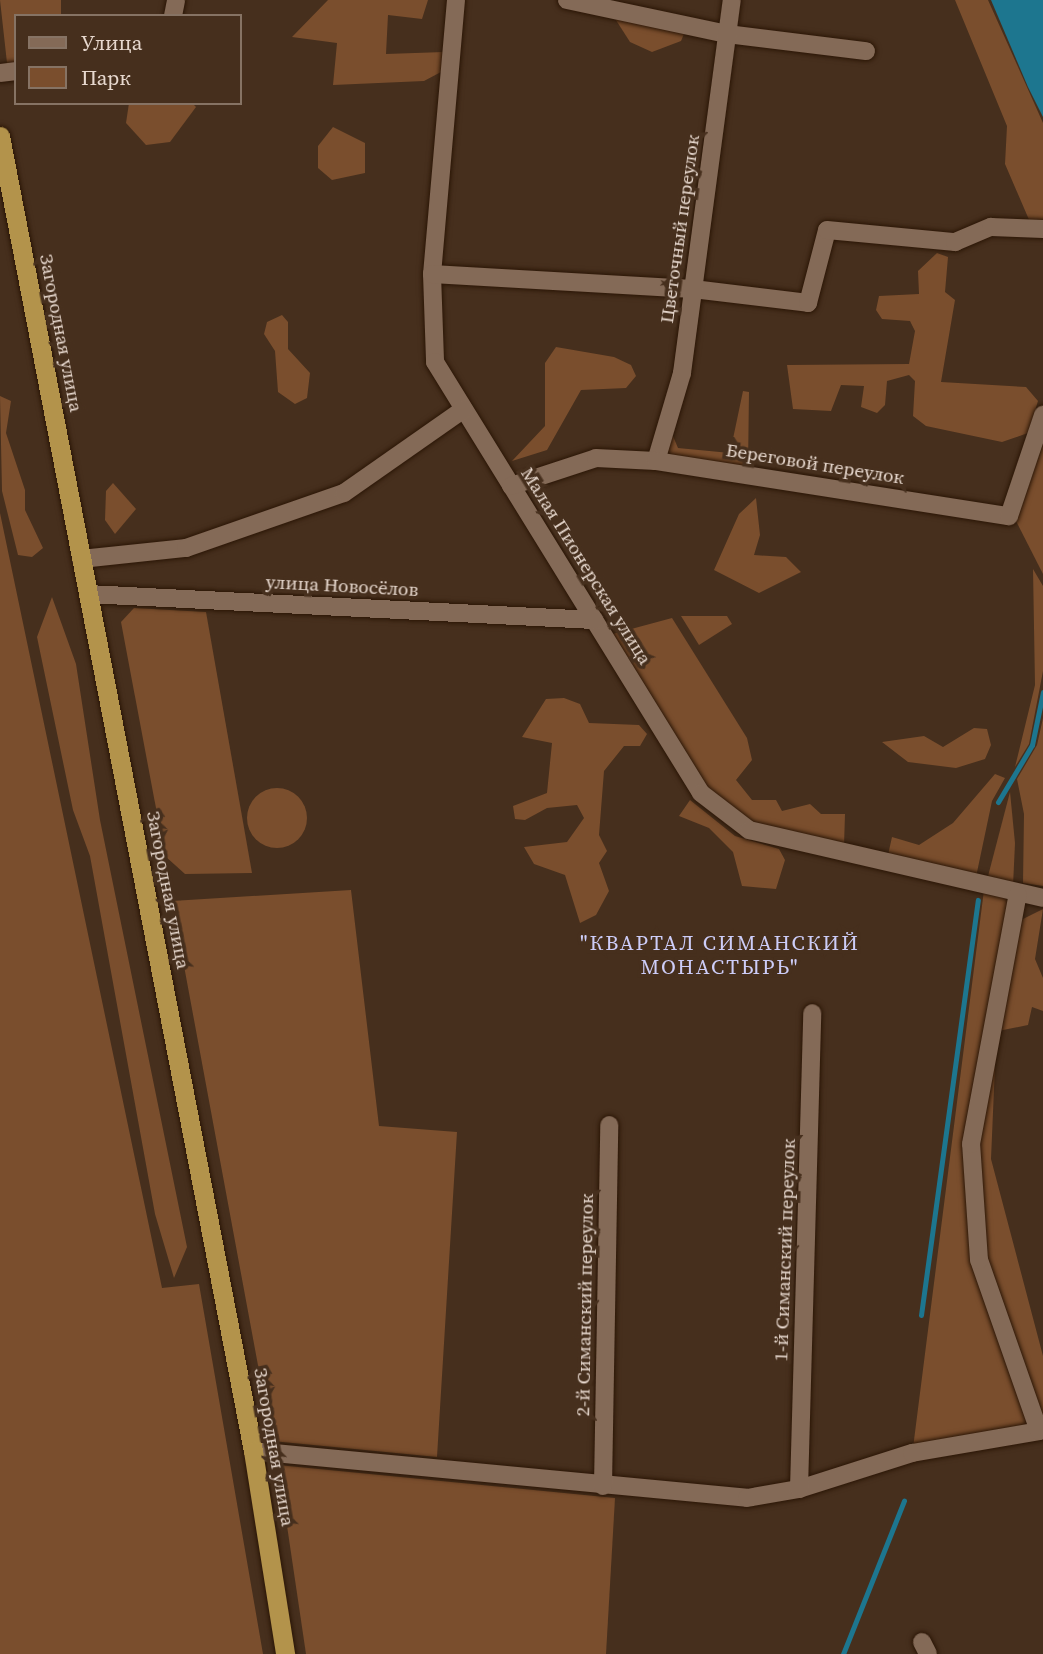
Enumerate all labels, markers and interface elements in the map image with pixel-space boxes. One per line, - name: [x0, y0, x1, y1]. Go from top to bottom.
- legend: [14, 14, 242, 105]
- text: Улица: [81, 28, 142, 57]
- text: Парк: [81, 63, 131, 92]
- street label: Цветочный переулок: [655, 133, 705, 325]
- street label: Загородная улица: [35, 252, 87, 414]
- street label: Береговой переулок: [724, 439, 906, 489]
- street label: Малая Пионерская улица: [516, 463, 656, 669]
- street label: улица Новосёлов: [265, 571, 419, 601]
- street label: Загородная улица: [142, 809, 194, 971]
- district label: "КВАРТАЛ СИМАНСКИЙ МОНАСТЫРЬ": [582, 930, 858, 980]
- street label: 1-й Симанский переулок: [770, 1138, 800, 1362]
- street label: 2-й Симанский переулок: [572, 1193, 598, 1417]
- street label: Загородная улица: [249, 1366, 299, 1528]

